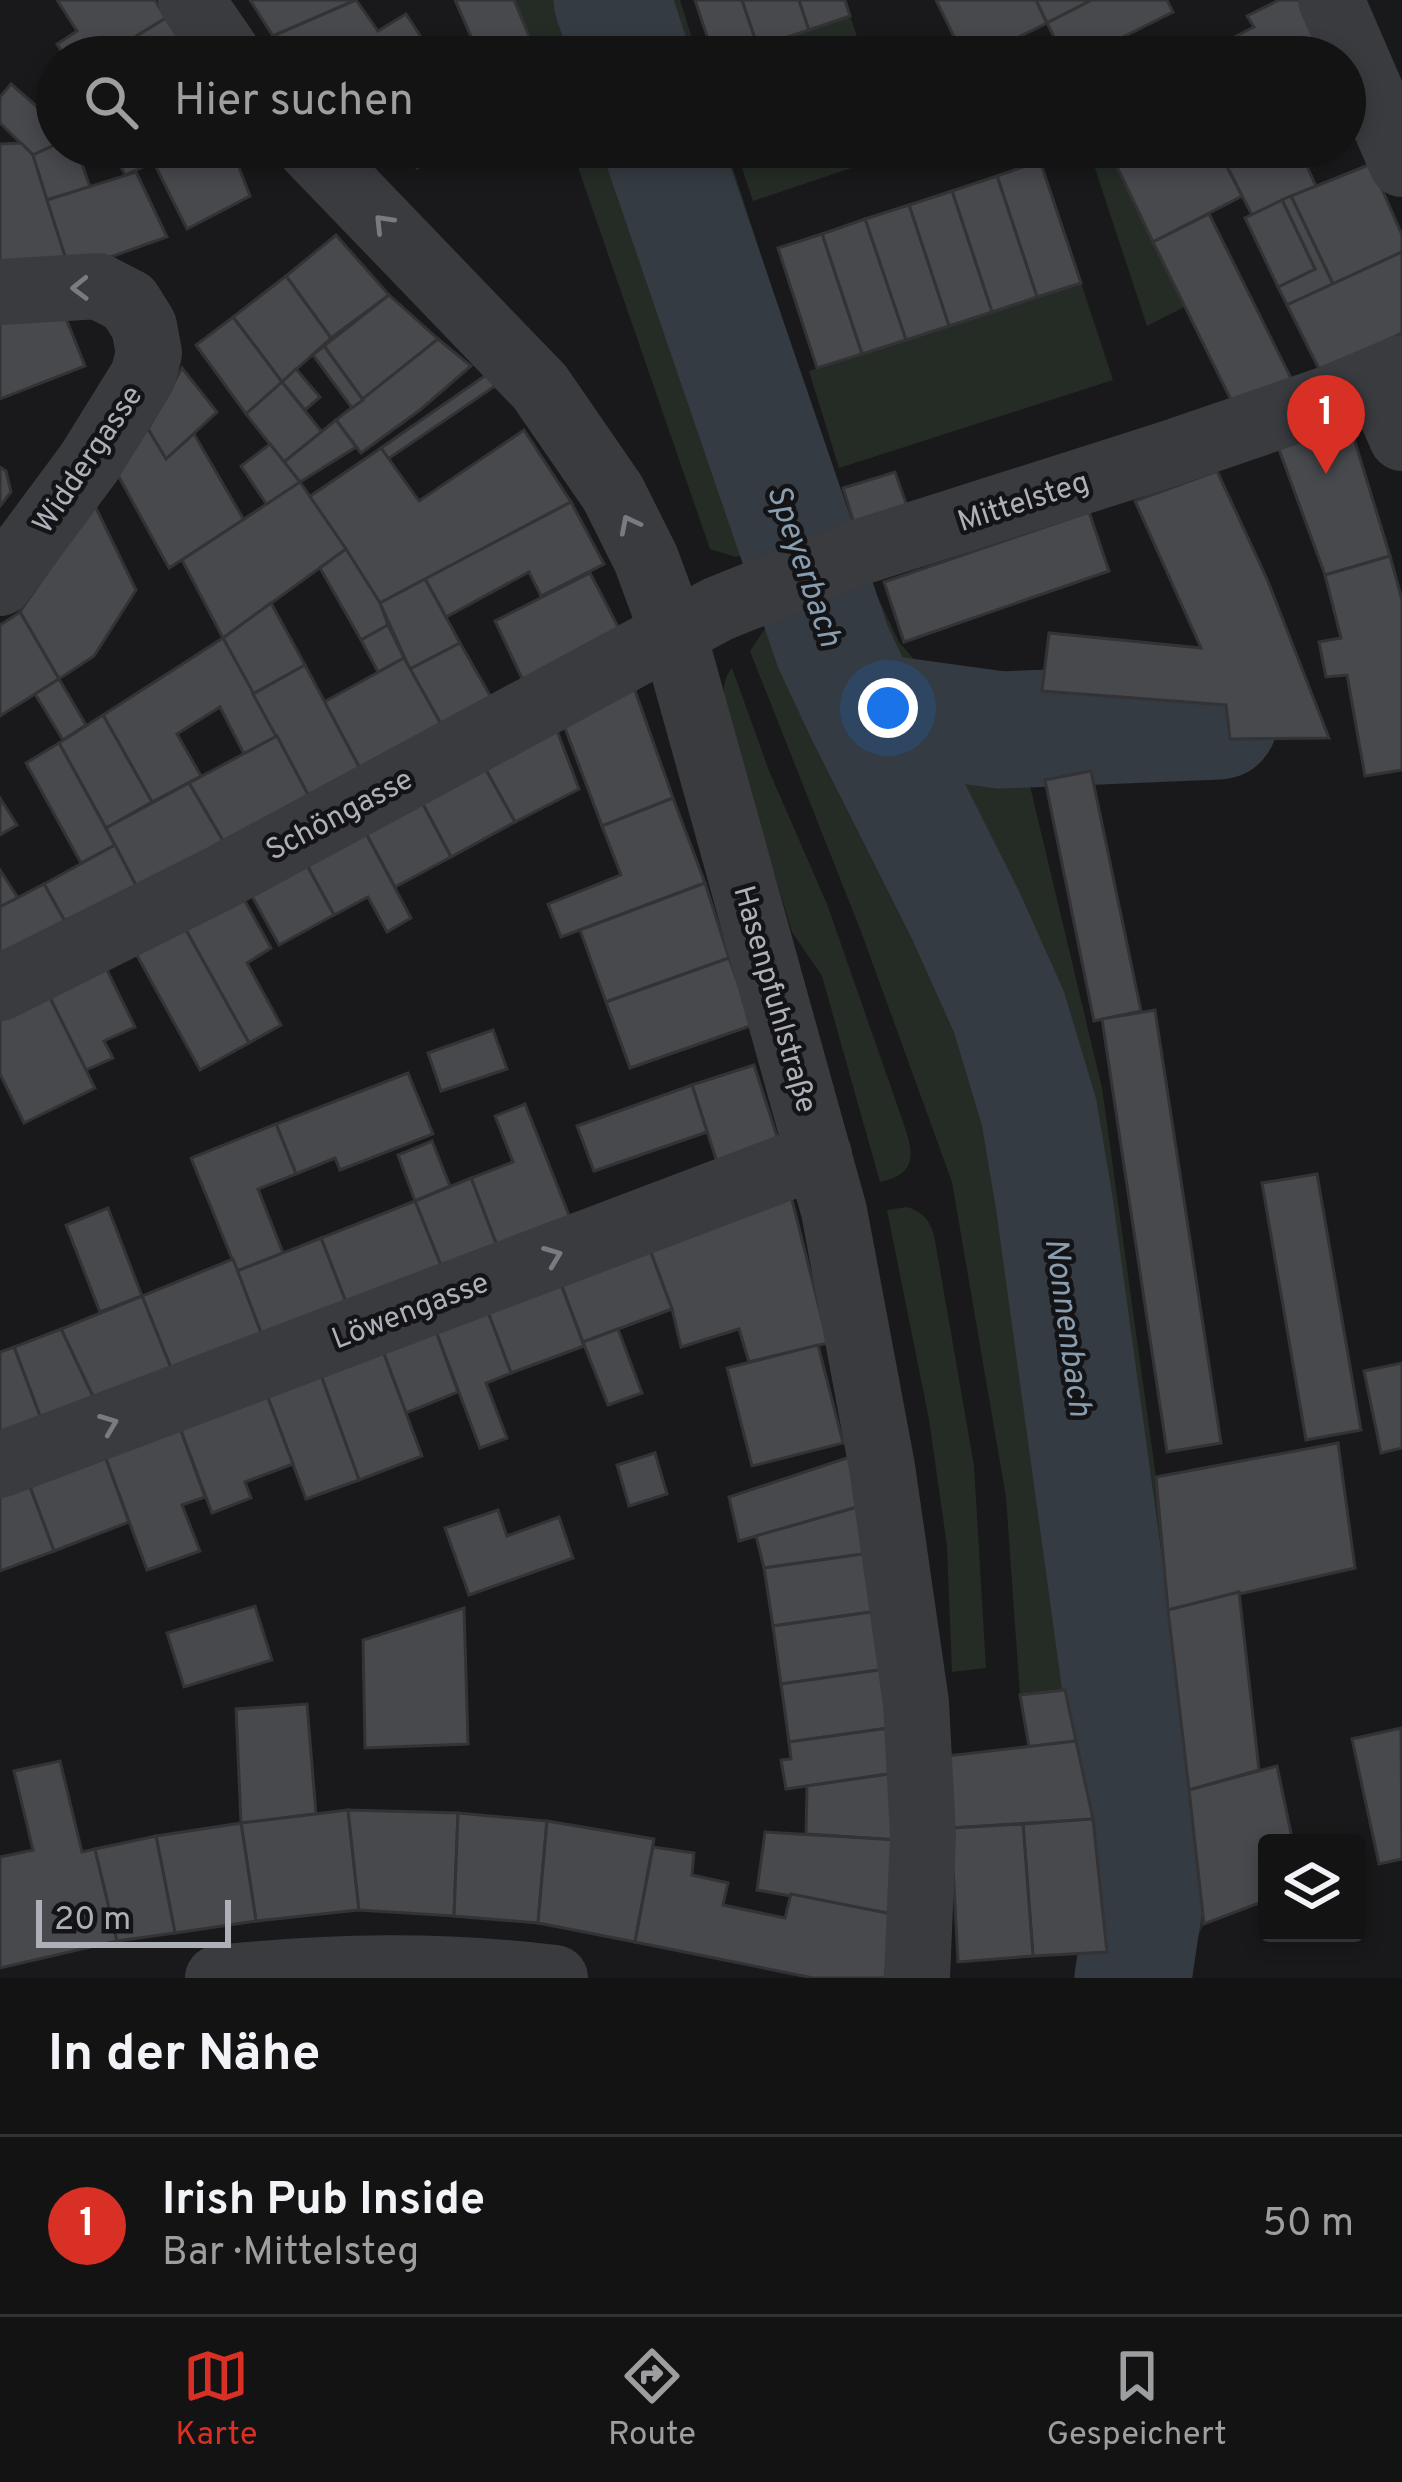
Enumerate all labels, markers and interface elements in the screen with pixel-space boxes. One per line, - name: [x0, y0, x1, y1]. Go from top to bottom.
- search box: [36, 36, 1366, 168]
- icon: search: [78, 69, 144, 135]
- text: Hier suchen: [174, 74, 414, 131]
- one-way arrow: [375, 215, 397, 237]
- one-way arrow: [71, 275, 89, 301]
- pin: 1: [1287, 375, 1365, 474]
- street label: Widdergasse: [26, 379, 152, 542]
- street label: Mittelsteg: [953, 465, 1094, 542]
- water label: Speyerbach: [755, 480, 850, 653]
- one-way arrow: [620, 514, 643, 536]
- your location: [858, 678, 918, 738]
- street label: Schöngasse: [260, 762, 420, 870]
- street label: Hasenpfuhlstraße: [724, 882, 824, 1117]
- water label: Nonnenbach: [1033, 1236, 1099, 1420]
- one-way arrow: [541, 1246, 562, 1271]
- street label: Löwengasse: [327, 1265, 495, 1359]
- one-way arrow: [98, 1413, 119, 1438]
- map controls: [1258, 1834, 1366, 1942]
- button: layers: [1258, 1834, 1366, 1942]
- scale bar: [36, 1894, 231, 1947]
- text: 20 m: [54, 1900, 131, 1942]
- text: In der Nähe: [48, 2024, 320, 2089]
- text: Irish Pub Inside: [162, 2173, 485, 2230]
- text: 1: [79, 2201, 95, 2250]
- text: 50 m: [1263, 2201, 1354, 2250]
- text: Bar · Mittelsteg: [162, 2230, 419, 2279]
- tab: Karte: [175, 2343, 258, 2457]
- tab: Route: [608, 2343, 696, 2457]
- tab: Gespeichert: [1046, 2343, 1227, 2457]

